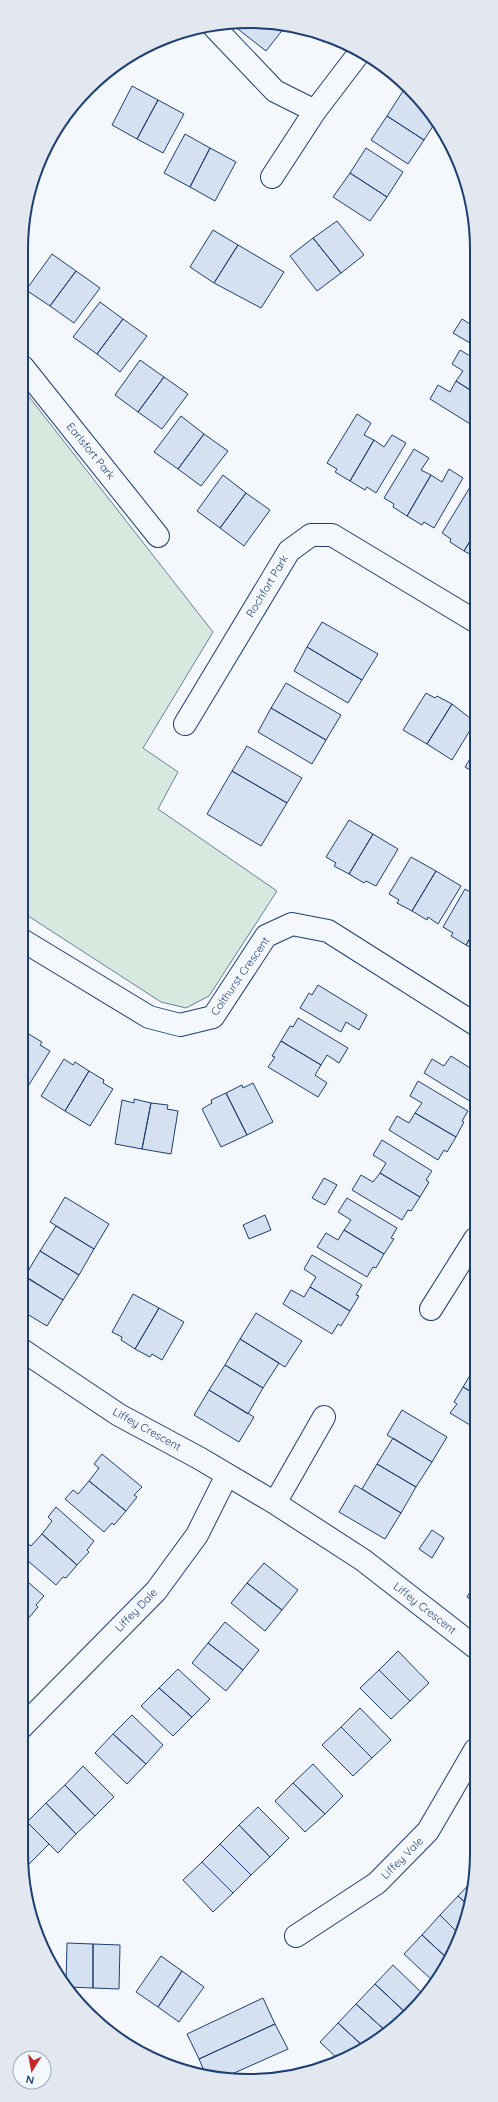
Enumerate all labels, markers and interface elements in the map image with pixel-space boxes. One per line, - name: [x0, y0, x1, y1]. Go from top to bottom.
- street label: Earlsfort Park: [64, 420, 118, 482]
- street label: Rochfort Park: [243, 552, 291, 620]
- street label: Colthurst Crescent: [208, 934, 273, 1018]
- street label: Liffey Crescent: [110, 1404, 184, 1454]
- street label: Liffey Crescent: [391, 1579, 459, 1637]
- street label: Liffey Dale: [112, 1585, 160, 1635]
- street label: Liffey Vale: [378, 1834, 426, 1882]
- north arrow: [12, 2050, 52, 2090]
- text: N: [25, 2072, 35, 2087]

